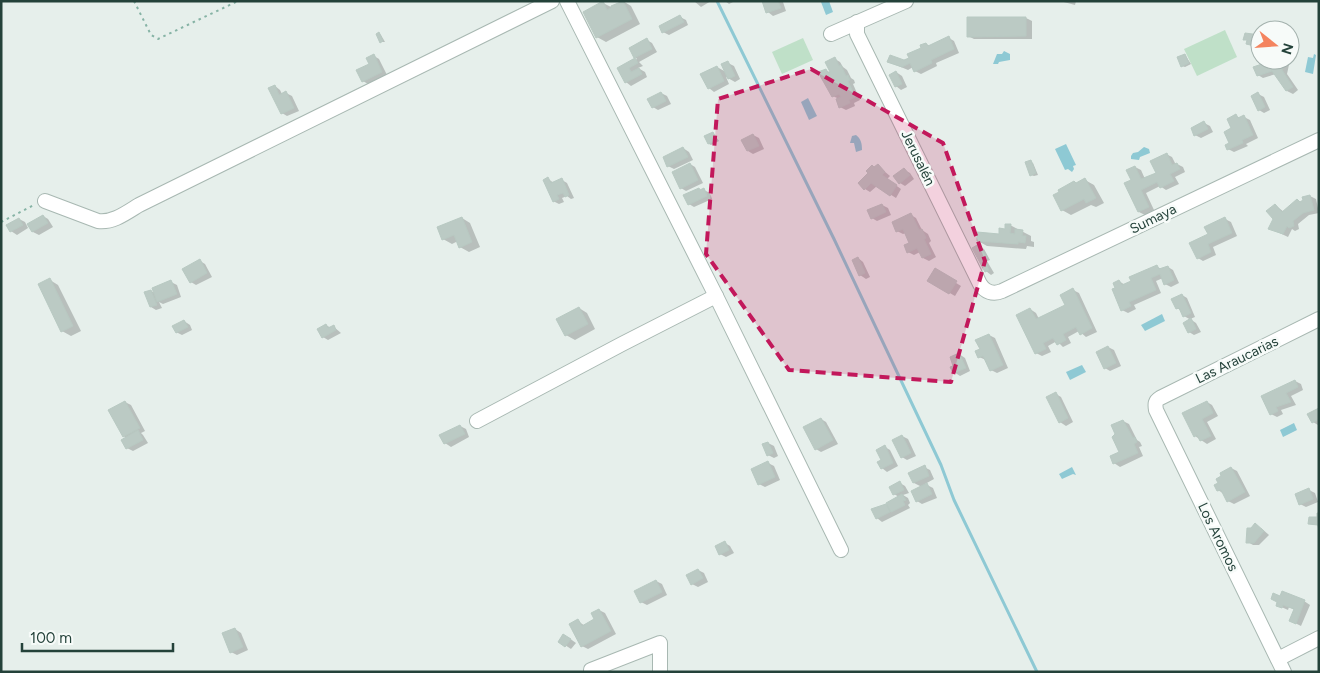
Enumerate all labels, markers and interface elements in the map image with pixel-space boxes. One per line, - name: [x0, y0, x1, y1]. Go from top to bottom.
- north arrow: [1250, 20, 1300, 70]
- text: N: [1277, 41, 1297, 56]
- street label: Jerusalén: [897, 127, 939, 189]
- street label: Sumaya: [1127, 200, 1179, 238]
- street label: Las Araucarias: [1193, 333, 1281, 387]
- street label: Los Aromos: [1194, 500, 1242, 574]
- scale bar: [22, 620, 174, 652]
- text: 100 m: [30, 629, 72, 647]

